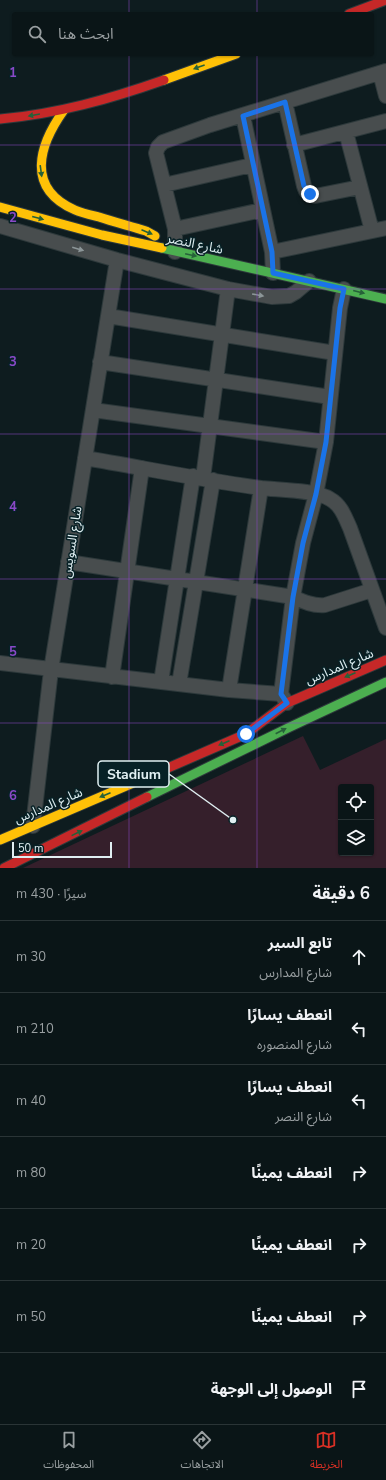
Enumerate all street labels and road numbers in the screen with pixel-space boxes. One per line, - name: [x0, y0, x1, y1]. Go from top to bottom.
- street label: شارع النصر: [164, 229, 225, 260]
- street label: شارع السويس: [57, 505, 88, 580]
- street label: شارع المدارس: [302, 644, 377, 690]
- street label: شارع المدارس: [11, 783, 86, 829]

